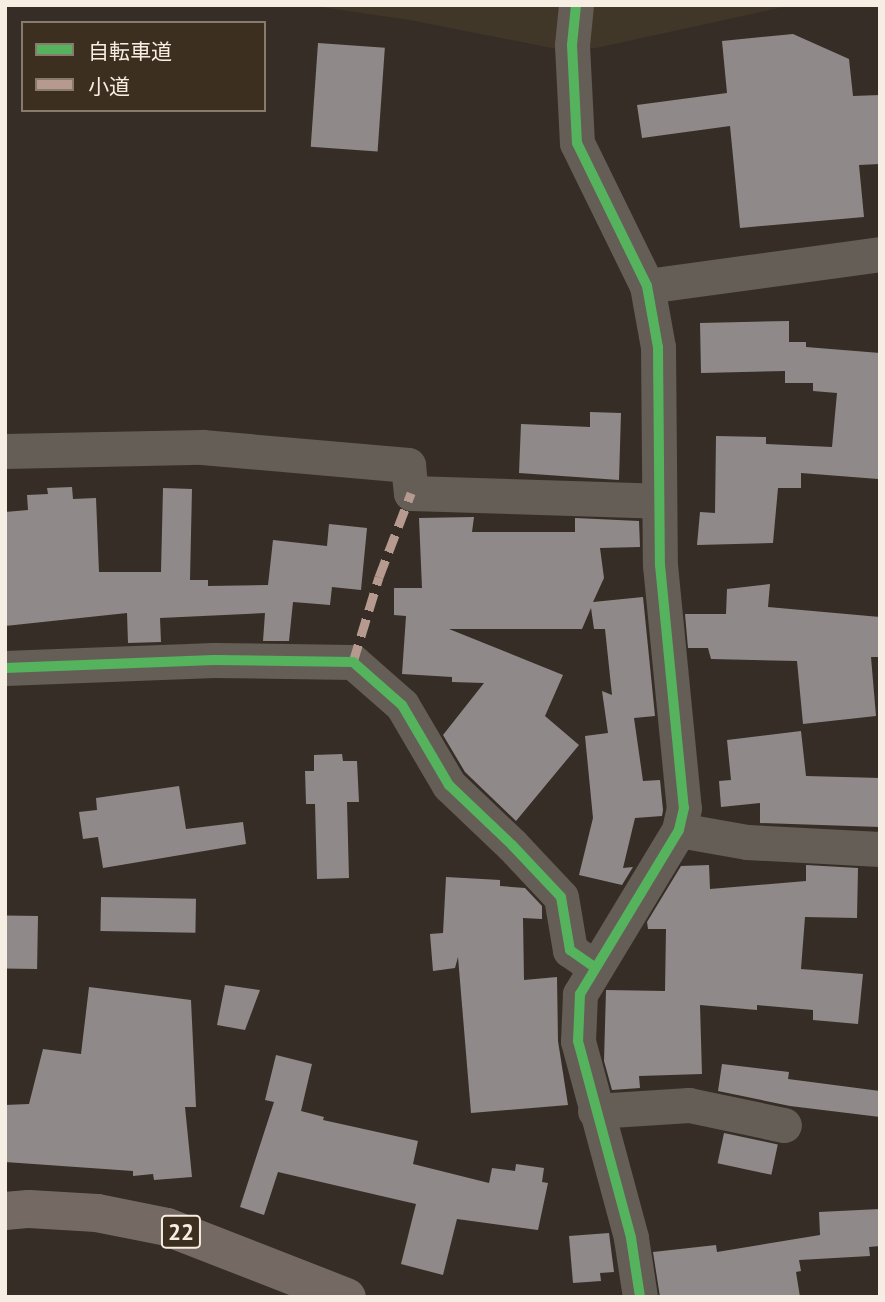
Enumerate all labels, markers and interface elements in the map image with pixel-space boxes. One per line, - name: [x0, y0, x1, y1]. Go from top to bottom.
- legend: [21, 21, 266, 112]
- text: 自転車道: [88, 38, 172, 65]
- text: 小道: [88, 73, 130, 100]
- road number: 22: [160, 1212, 202, 1252]

